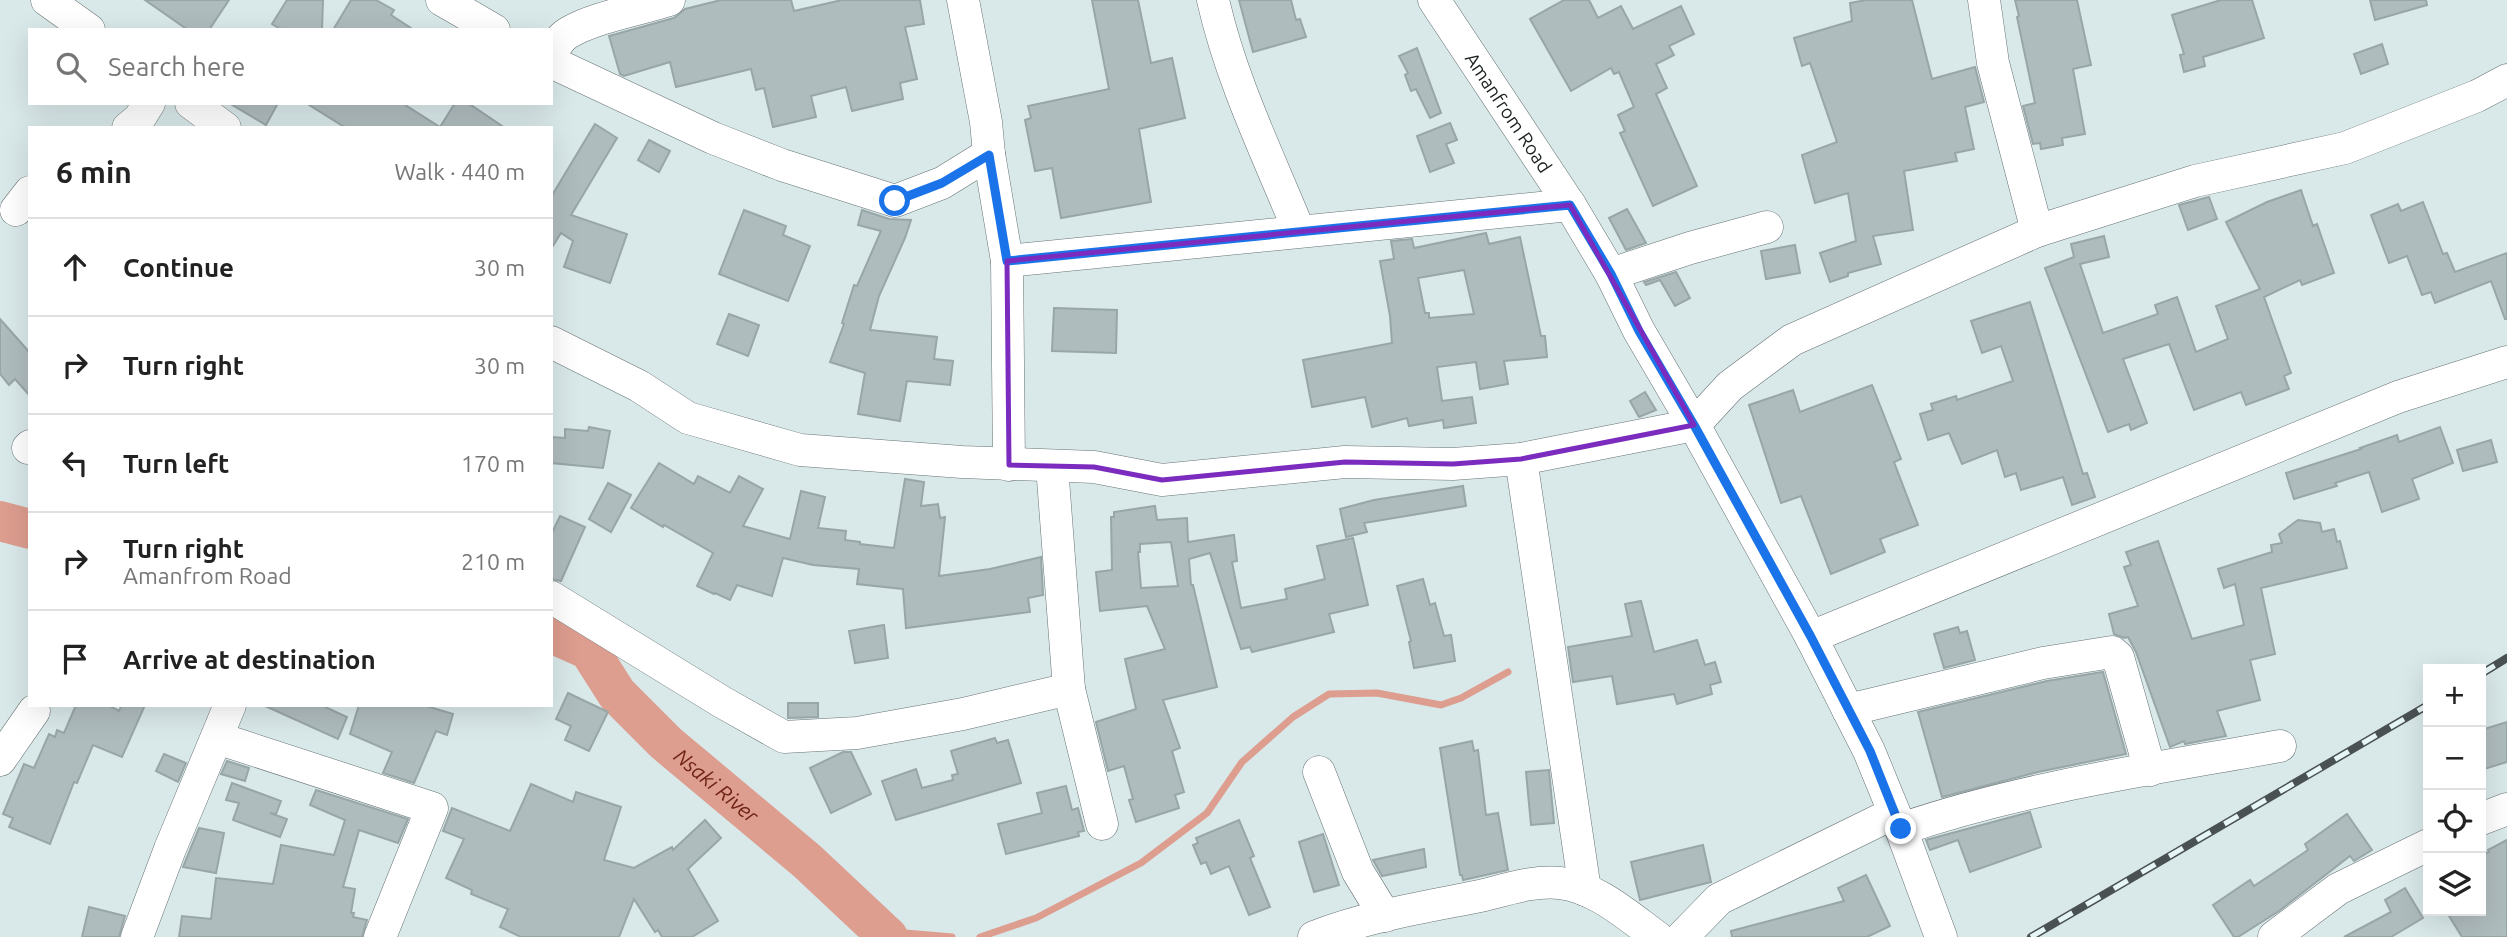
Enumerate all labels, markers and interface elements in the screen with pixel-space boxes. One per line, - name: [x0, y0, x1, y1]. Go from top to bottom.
- search box: [28, 28, 553, 105]
- icon: search: [52, 48, 90, 86]
- street label: Amanfrom Road: [1461, 48, 1556, 177]
- text: Search here: [108, 52, 245, 81]
- text: 6 min: [56, 155, 132, 189]
- text: Walk · 440 m: [394, 159, 525, 184]
- route start: [879, 185, 910, 216]
- icon: ahead: [56, 248, 94, 286]
- text: Continue: [123, 253, 234, 282]
- text: 30 m: [474, 255, 525, 280]
- icon: right: [56, 346, 94, 384]
- text: Turn right: [123, 351, 244, 380]
- text: 30 m: [474, 353, 525, 378]
- icon: left: [56, 444, 94, 482]
- text: Turn left: [123, 449, 229, 478]
- text: 170 m: [461, 451, 525, 476]
- text: Turn right: [123, 534, 244, 563]
- icon: right: [56, 542, 94, 580]
- text: 210 m: [461, 549, 525, 574]
- text: Amanfrom Road: [123, 563, 292, 588]
- icon: arrive: [56, 640, 94, 678]
- text: Arrive at destination: [123, 645, 376, 674]
- map controls: [2423, 664, 2486, 916]
- button: +: [2423, 664, 2486, 727]
- button: −: [2423, 727, 2486, 790]
- water label: Nsaki River: [670, 743, 764, 828]
- button: locate: [2423, 790, 2486, 853]
- route end: [1885, 813, 1916, 844]
- button: layers: [2423, 853, 2486, 916]

